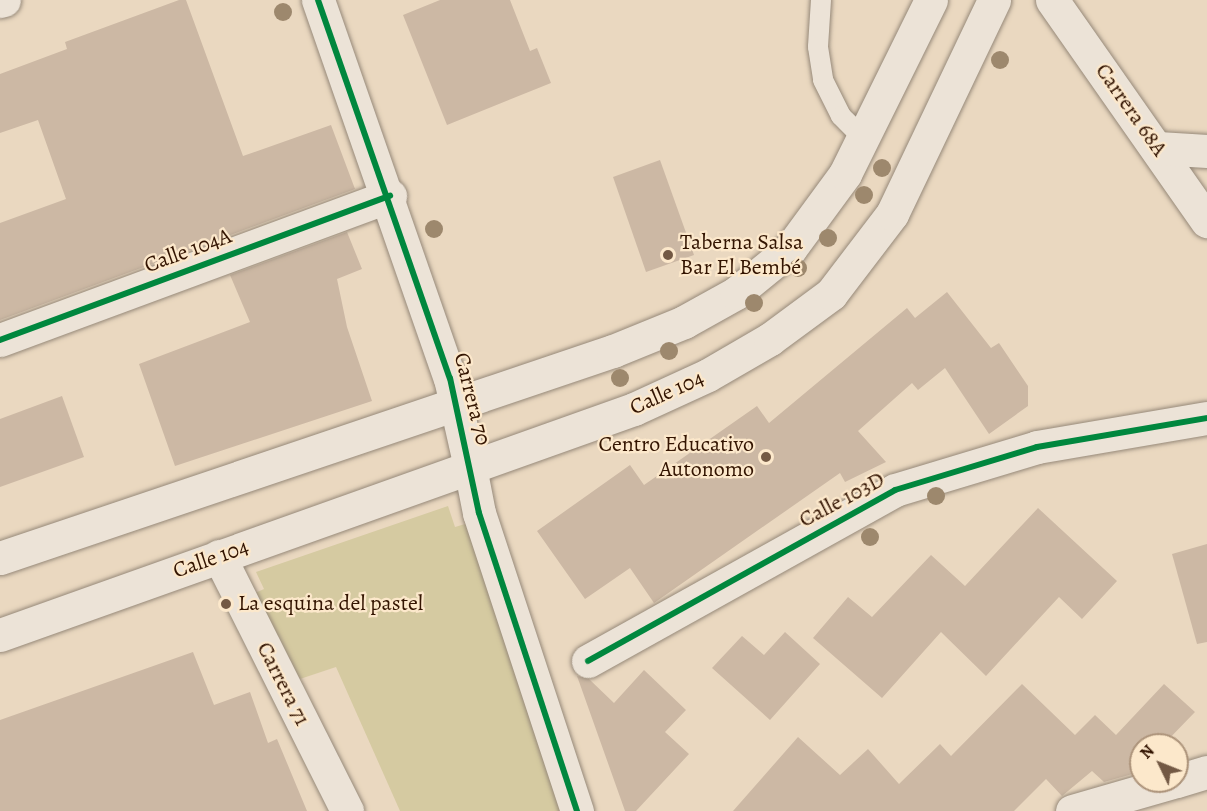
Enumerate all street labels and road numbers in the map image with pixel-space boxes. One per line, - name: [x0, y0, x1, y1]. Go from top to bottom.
- street label: Carrera 68A: [1089, 59, 1173, 161]
- street label: Calle 104A: [141, 223, 235, 279]
- street label: Carrera 70: [448, 350, 496, 448]
- street label: Calle 104: [626, 365, 708, 421]
- street label: Calle 103D: [795, 467, 889, 533]
- street label: Calle 104: [170, 534, 252, 584]
- street label: Carrera 71: [251, 638, 315, 730]

